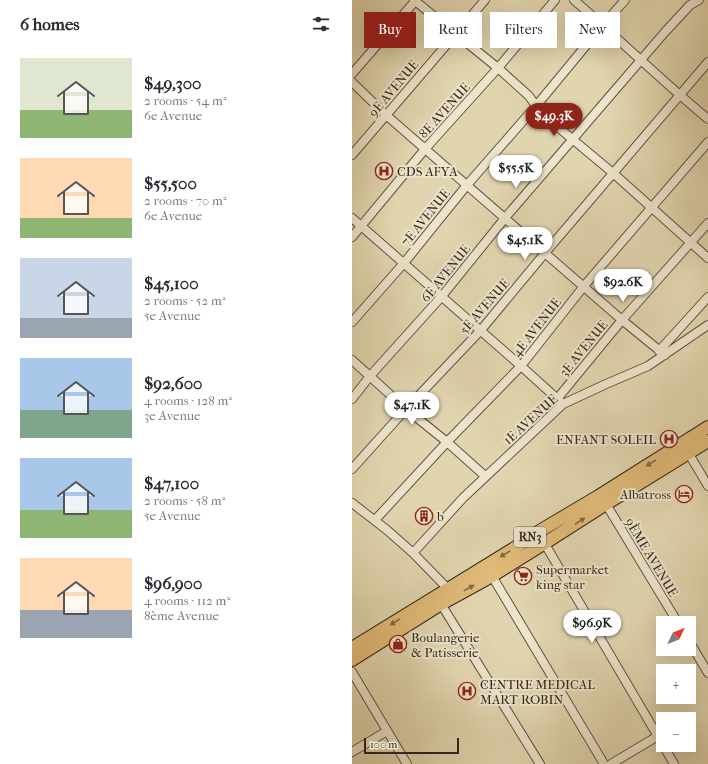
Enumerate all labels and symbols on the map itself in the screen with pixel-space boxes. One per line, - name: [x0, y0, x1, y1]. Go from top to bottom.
- street label: 9E AVENUE: [365, 57, 422, 120]
- street label: 8E AVENUE: [416, 80, 473, 141]
- pin: $49.3K: [521, 103, 587, 137]
- pin: $55.5K: [483, 155, 549, 189]
- hospital icon: CDS AFYA: [374, 161, 394, 181]
- place label: CDS AFYA: [397, 164, 458, 179]
- street label: 7E AVENUE: [398, 186, 453, 249]
- pin: $45.1K: [492, 227, 558, 261]
- street label: 6E AVENUE: [418, 241, 473, 305]
- pin: $92.6K: [590, 269, 656, 303]
- street label: 5E AVENUE: [456, 276, 512, 337]
- street label: 4E AVENUE: [509, 295, 564, 360]
- street label: 3E AVENUE: [556, 317, 611, 379]
- street label: 1E AVENUE: [500, 391, 560, 447]
- pin: $47.1K: [379, 392, 445, 426]
- hospital icon: ENFANT SOLEIL: [659, 429, 679, 449]
- place label: ENFANT SOLEIL: [556, 432, 656, 447]
- one-way arrow: [645, 459, 657, 466]
- hotel icon: Albatross: [674, 484, 694, 504]
- place label: Albatross: [619, 487, 671, 502]
- building icon: b: [414, 506, 434, 526]
- place label: b: [436, 509, 444, 524]
- street label: 9ÈME AVENUE: [622, 515, 681, 599]
- one-way arrow: [574, 517, 586, 524]
- road number: RN3: [514, 527, 546, 547]
- one-way arrow: [499, 550, 511, 557]
- place label: Supermarket king star: [536, 562, 609, 592]
- supermarket icon: Supermarket king star: [513, 566, 533, 586]
- one-way arrow: [463, 585, 475, 592]
- pin: $96.9K: [559, 610, 625, 644]
- north arrow: [656, 616, 696, 656]
- one-way arrow: [389, 618, 400, 625]
- place label: Boulangerie & Patisserie: [411, 630, 480, 660]
- shop icon: Boulangerie & Patisserie: [388, 634, 408, 654]
- place label: CENTRE MEDICAL MART ROBIN: [480, 677, 595, 707]
- hospital icon: CENTRE MEDICAL MART ROBIN: [457, 681, 477, 701]
- scale bar: [364, 736, 459, 755]

